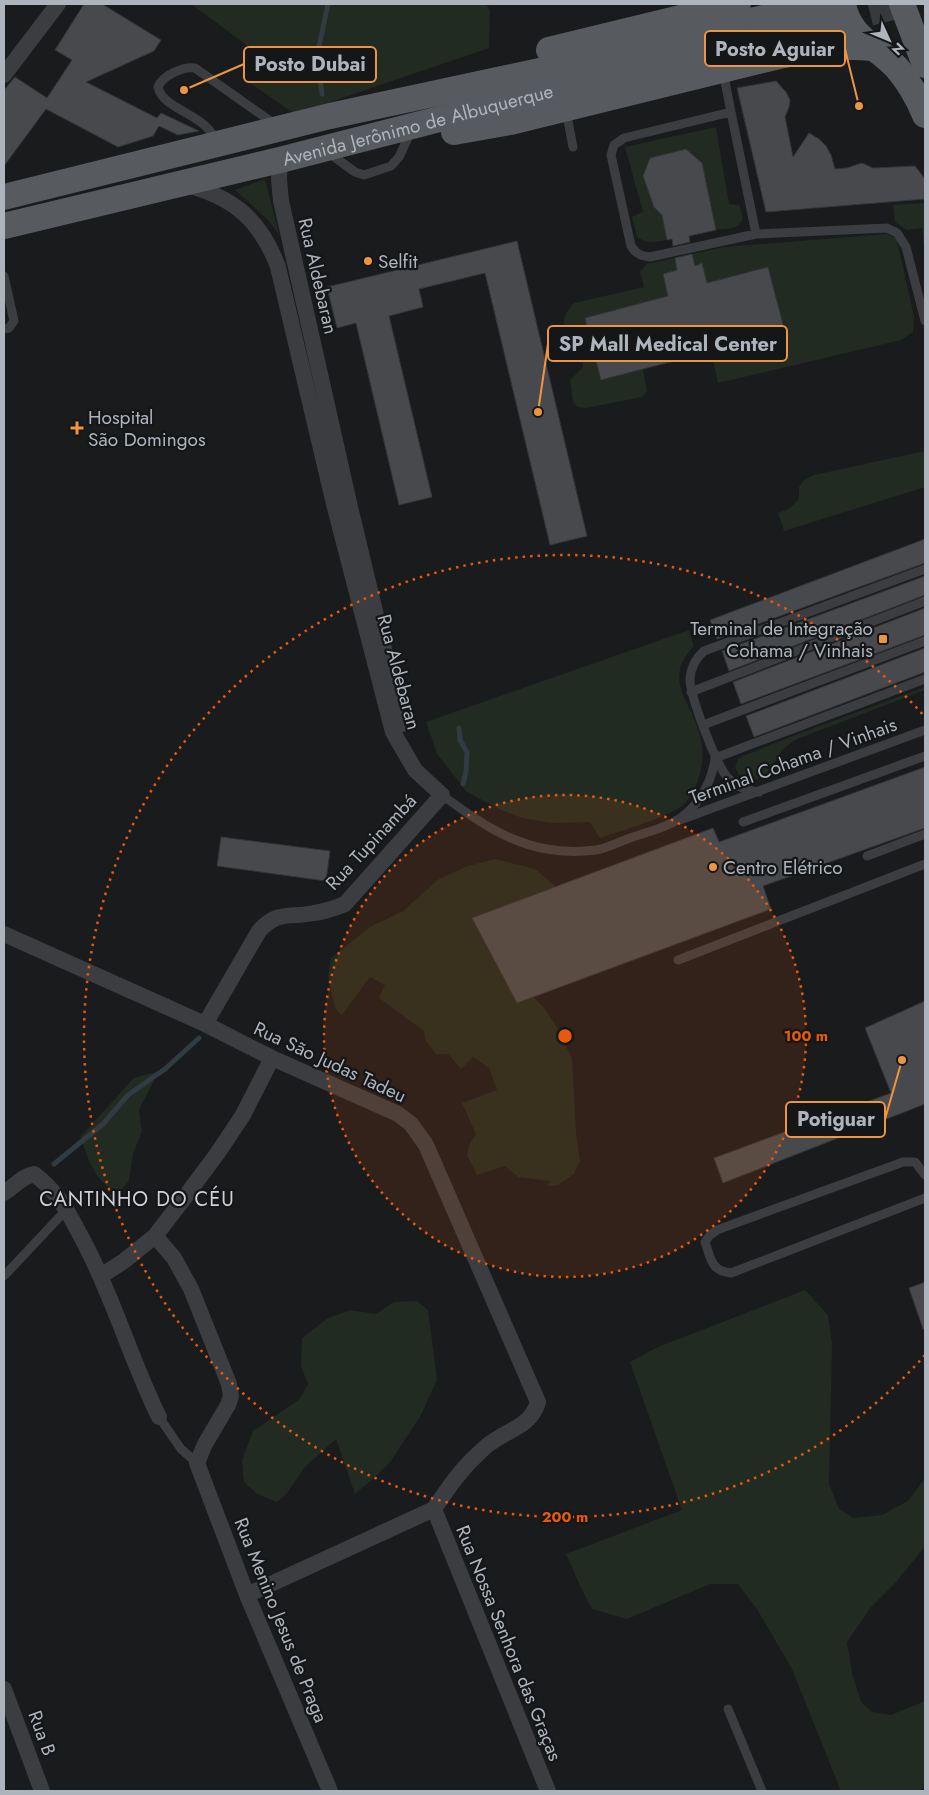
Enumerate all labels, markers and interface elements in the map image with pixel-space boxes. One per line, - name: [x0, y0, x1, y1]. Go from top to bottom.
- north arrow: [864, 15, 914, 65]
- callout: Posto Aguiar: [705, 31, 845, 66]
- text: Posto Aguiar: [715, 35, 836, 64]
- text: N: [887, 38, 909, 60]
- callout: Posto Dubai: [244, 47, 376, 82]
- text: Posto Dubai: [254, 50, 366, 79]
- street label: Avenida Jerônimo de Albuquerque: [280, 77, 556, 172]
- street label: Rua Aldebaran: [292, 215, 344, 337]
- place label: Selfit: [378, 248, 418, 275]
- marker: Selfit: [362, 255, 374, 267]
- callout: SP Mall Medical Center: [548, 326, 787, 361]
- text: SP Mall Medical Center: [559, 330, 778, 359]
- place label: Hospital São Domingos: [88, 404, 206, 453]
- marker: Hospital São Domingos: [70, 421, 84, 435]
- street label: Rua Aldebaran: [371, 611, 427, 733]
- place label: Terminal de Integração Cohama / Vinhais: [690, 615, 873, 664]
- marker: Terminal de Integração Cohama / Vinhais: [877, 633, 889, 645]
- street label: Terminal Cohama / Vinhais: [685, 711, 901, 811]
- street label: Rua Tupinambá: [319, 788, 423, 896]
- place label: Centro Elétrico: [723, 854, 843, 881]
- marker: Centro Elétrico: [707, 861, 719, 873]
- street label: Rua São Judas Tadeu: [249, 1015, 411, 1109]
- text: 100 m: [784, 1025, 828, 1047]
- centre of rings: [556, 1027, 574, 1045]
- callout: Potiguar: [786, 1102, 885, 1137]
- text: Potiguar: [797, 1105, 876, 1134]
- district label: CANTINHO DO CÉU: [39, 1185, 235, 1214]
- text: 200 m: [542, 1506, 588, 1528]
- street label: Rua Menino Jesus de Praga: [227, 1513, 335, 1727]
- street label: Rua Nossa Senhora das Graças: [449, 1521, 569, 1765]
- street label: Rua B: [21, 1707, 63, 1759]

